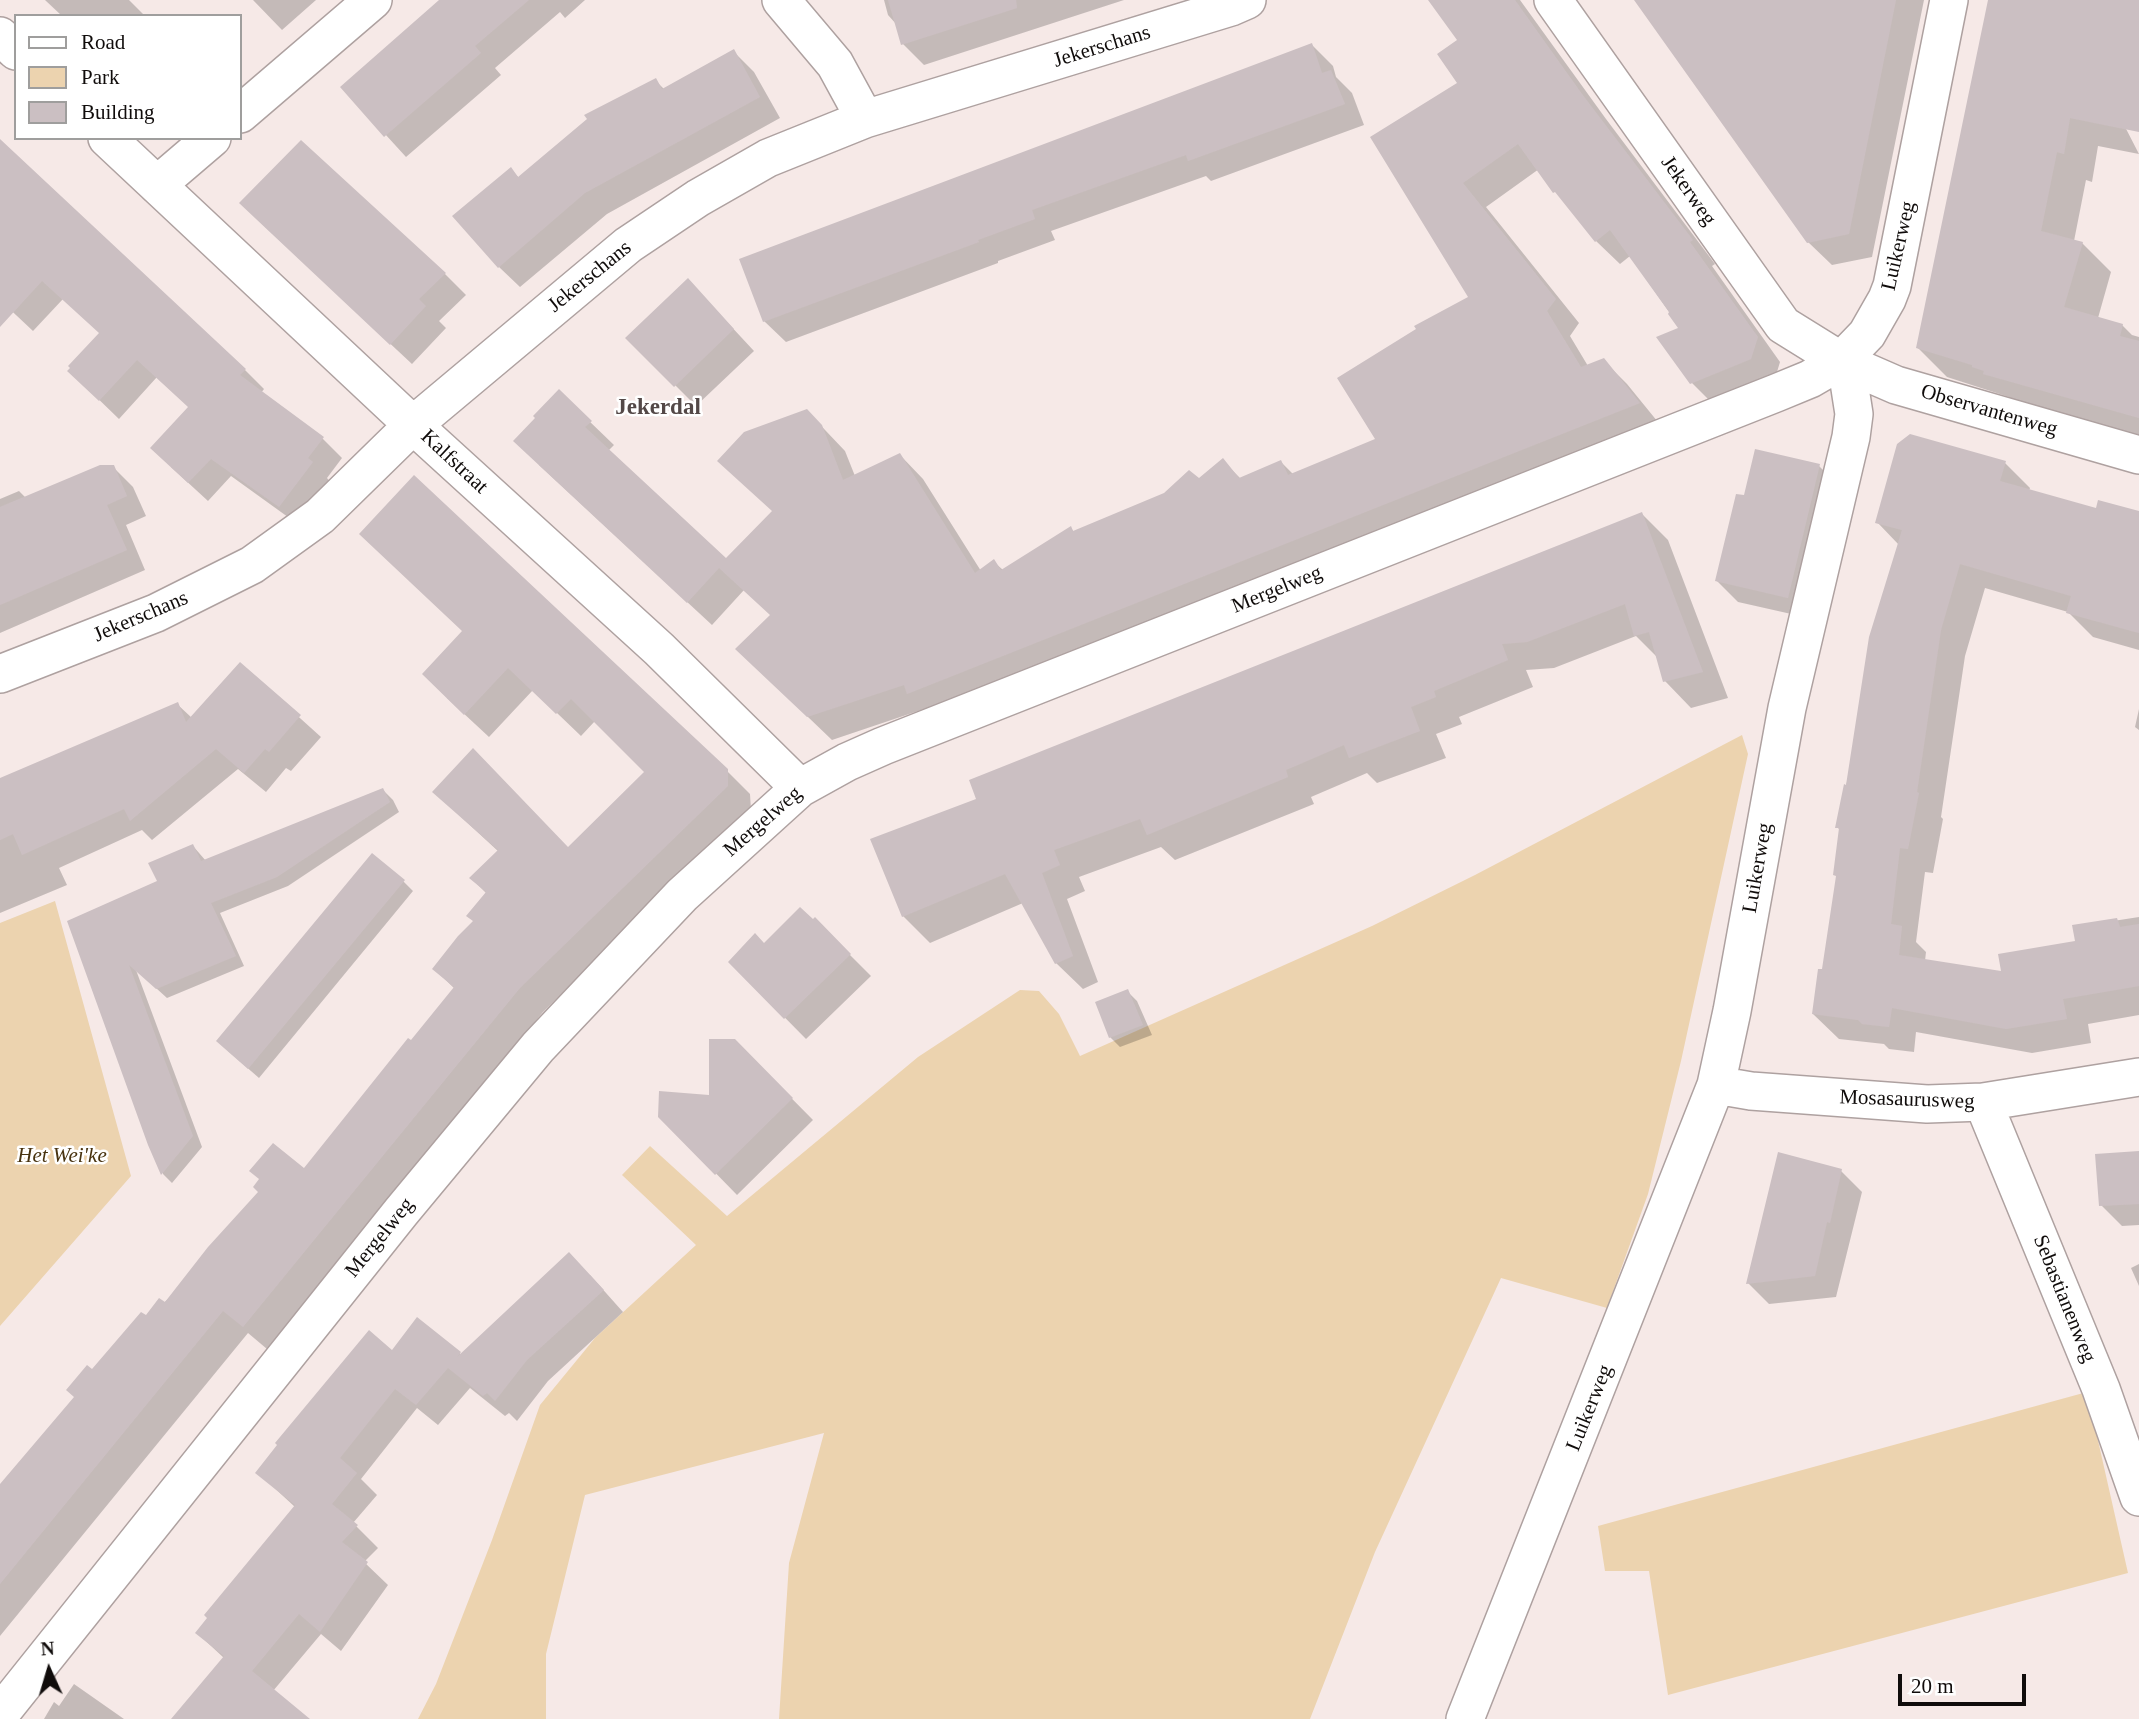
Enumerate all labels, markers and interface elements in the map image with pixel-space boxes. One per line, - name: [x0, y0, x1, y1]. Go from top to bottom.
- legend: [14, 14, 242, 140]
- street label: Jekerschans: [1050, 20, 1154, 74]
- text: Road: [81, 30, 125, 54]
- text: Park: [81, 65, 120, 89]
- text: Building: [81, 100, 155, 124]
- street label: Jekerweg: [1655, 151, 1721, 231]
- street label: Luikerweg: [1876, 199, 1922, 293]
- street label: Jekerschans: [543, 236, 637, 318]
- street label: Observantenweg: [1918, 379, 2060, 443]
- district label: Jekerdal: [615, 394, 701, 422]
- street label: Kalfstraat: [415, 425, 493, 499]
- street label: Mergelweg: [1228, 560, 1326, 620]
- street label: Jekerschans: [90, 586, 192, 648]
- street label: Mergelweg: [719, 781, 807, 863]
- street label: Luikerweg: [1738, 821, 1778, 915]
- street label: Mosasaurusweg: [1839, 1085, 1975, 1115]
- park label: Het Wei'ke: [17, 1143, 107, 1169]
- street label: Mergelweg: [340, 1193, 420, 1283]
- street label: Sebastianenweg: [2027, 1232, 2101, 1366]
- street label: Luikerweg: [1561, 1361, 1619, 1455]
- north arrow: [14, 1635, 84, 1705]
- text: N: [40, 1638, 55, 1660]
- scale bar: [1901, 1660, 2029, 1704]
- text: 20 m: [1911, 1674, 1954, 1698]

